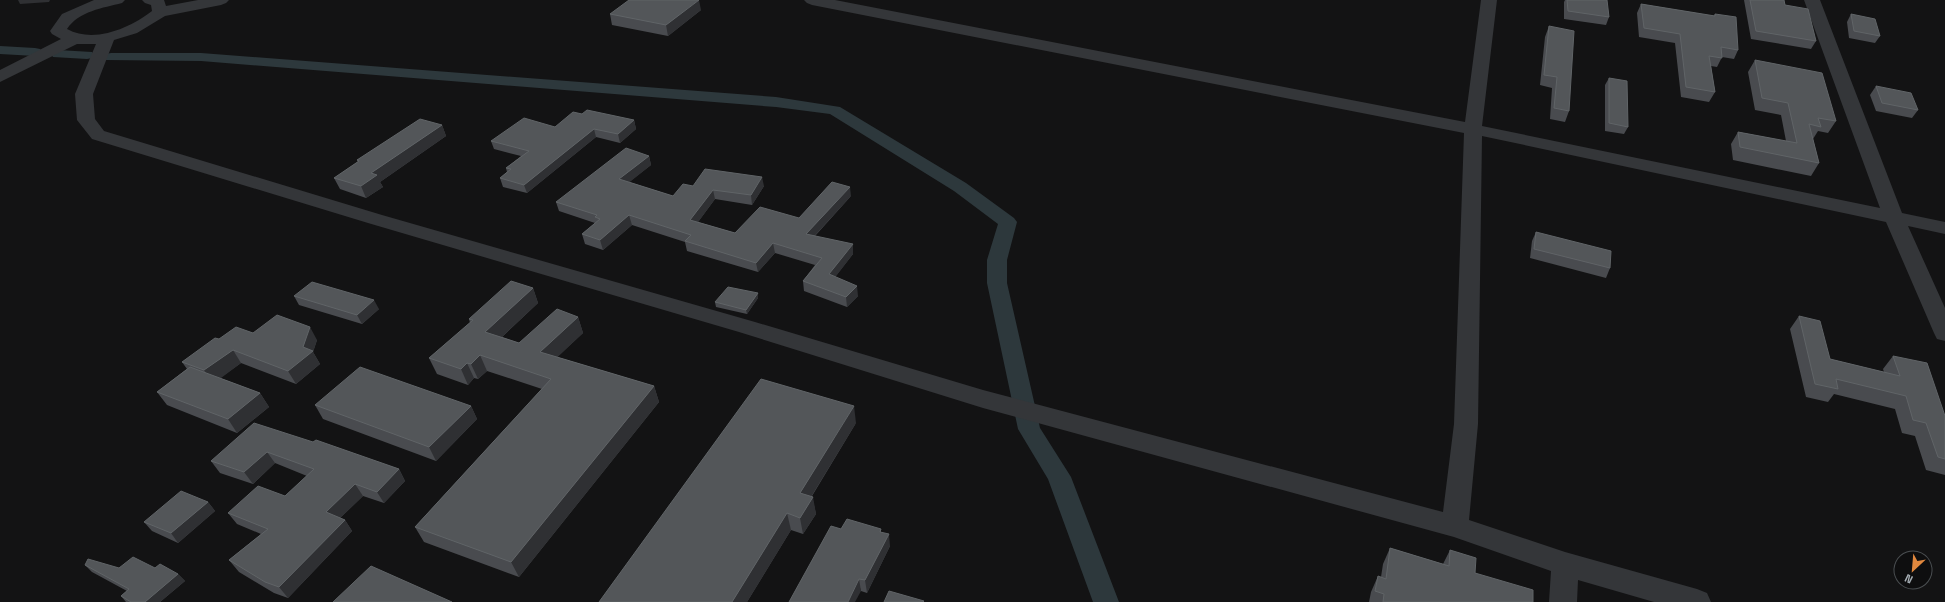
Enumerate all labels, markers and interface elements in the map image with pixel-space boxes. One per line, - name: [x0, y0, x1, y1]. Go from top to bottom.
- north arrow: [1893, 550, 1933, 590]
- text: N: [1902, 571, 1915, 587]

